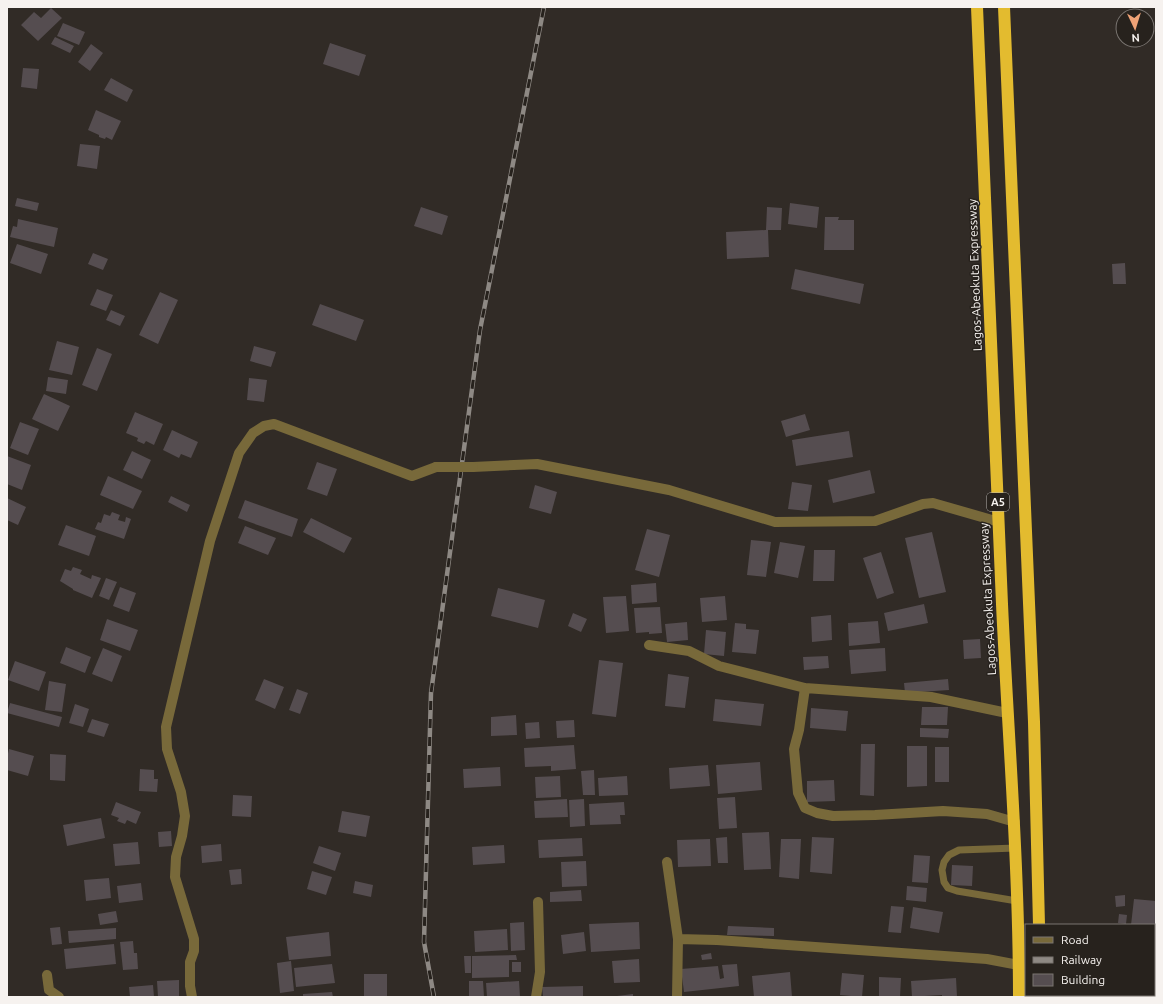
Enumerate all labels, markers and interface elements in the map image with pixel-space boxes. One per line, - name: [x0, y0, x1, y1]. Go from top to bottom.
- north arrow: [1115, 8, 1155, 48]
- text: N: [1131, 32, 1140, 44]
- street label: Lagos-Abeokuta Expressway: [965, 198, 984, 352]
- road number: A5: [987, 493, 1009, 511]
- street label: Lagos-Abeokuta Expressway: [977, 522, 998, 676]
- legend: [1025, 924, 1155, 996]
- text: Road: [1061, 933, 1089, 946]
- text: Railway: [1061, 953, 1102, 966]
- text: Building: [1061, 973, 1105, 986]

